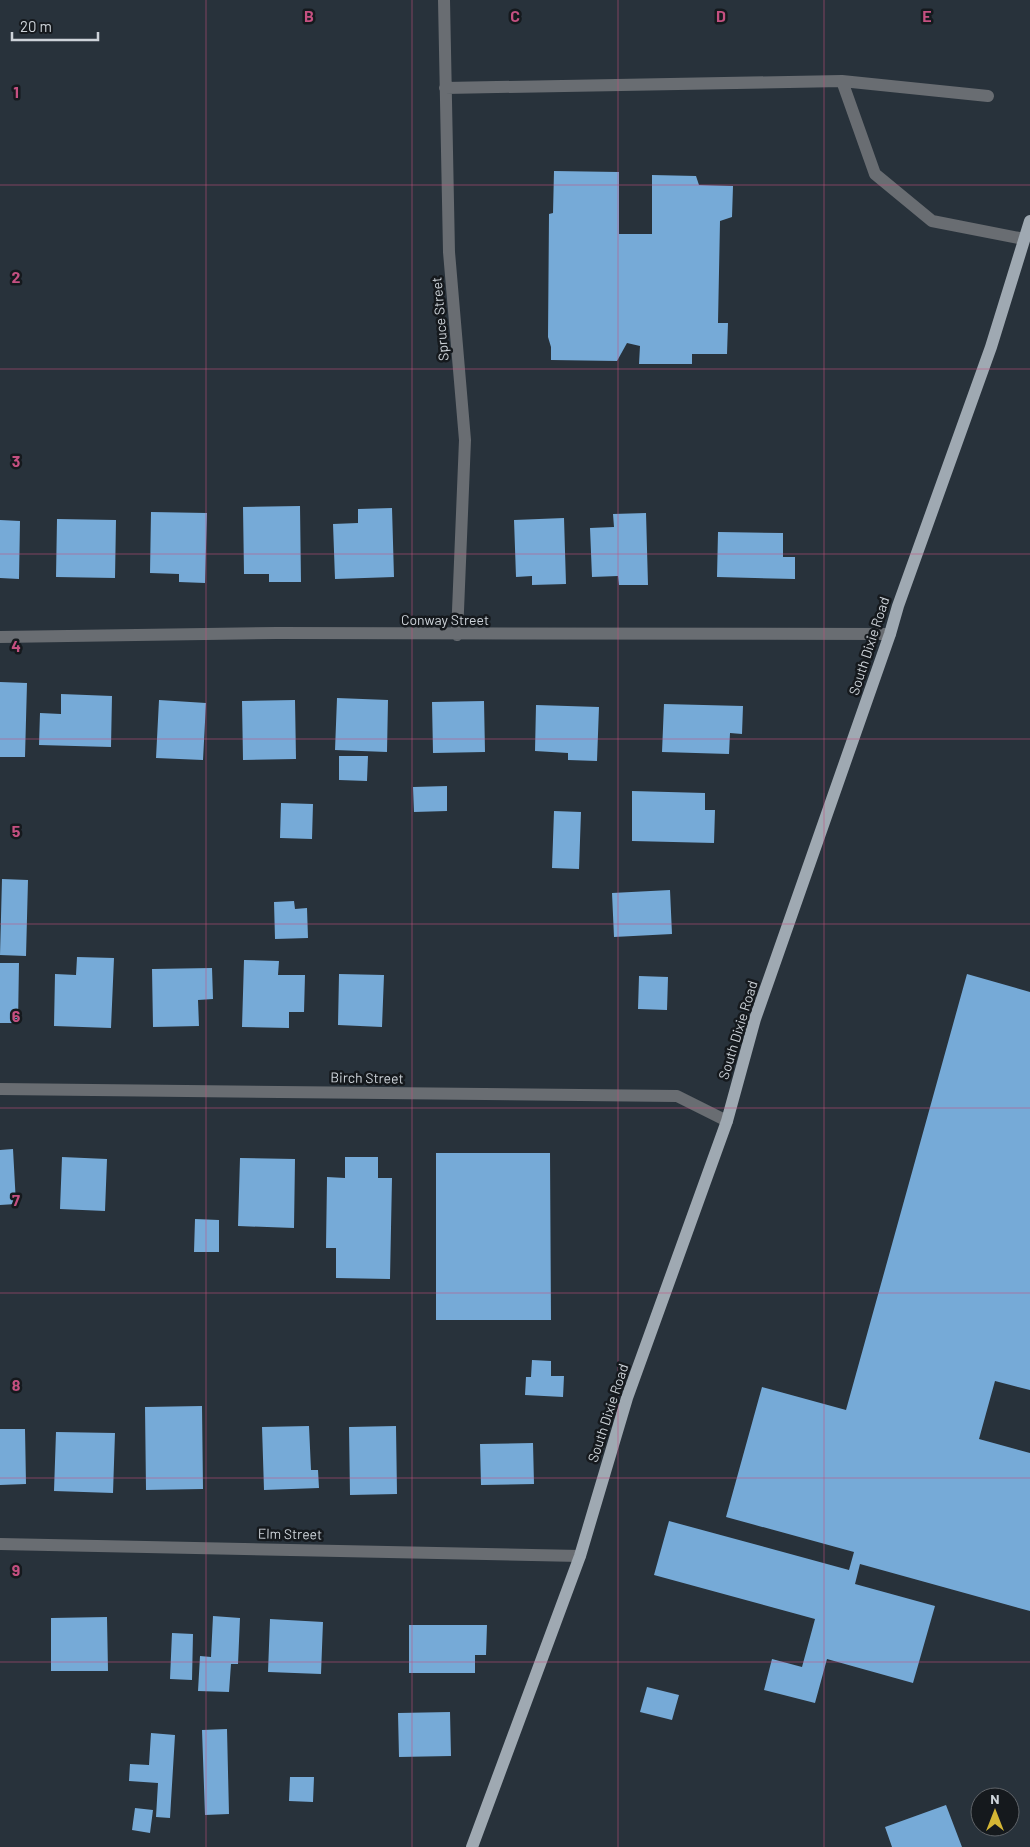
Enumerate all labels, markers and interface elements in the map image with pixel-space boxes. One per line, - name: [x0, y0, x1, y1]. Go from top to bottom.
- text: B: [304, 6, 314, 25]
- text: C: [510, 6, 520, 25]
- text: D: [716, 6, 726, 25]
- text: E: [922, 6, 932, 25]
- scale bar: [12, 10, 99, 42]
- text: 20 m: [20, 17, 52, 35]
- text: 1: [13, 82, 19, 101]
- text: 2: [12, 267, 21, 286]
- street label: Spruce Street: [427, 276, 452, 362]
- text: 3: [12, 451, 20, 470]
- street label: South Dixie Road: [845, 594, 892, 697]
- street label: Conway Street: [401, 611, 489, 628]
- text: 4: [11, 636, 21, 655]
- text: 5: [12, 821, 21, 840]
- street label: South Dixie Road: [714, 978, 761, 1081]
- text: 6: [12, 1006, 21, 1025]
- street label: Birch Street: [330, 1068, 404, 1087]
- text: 7: [12, 1190, 20, 1209]
- street label: South Dixie Road: [584, 1361, 631, 1464]
- text: 8: [12, 1375, 21, 1394]
- street label: Elm Street: [258, 1524, 322, 1543]
- text: 9: [12, 1560, 20, 1579]
- north arrow: [970, 1787, 1020, 1837]
- text: N: [990, 1790, 1000, 1807]

